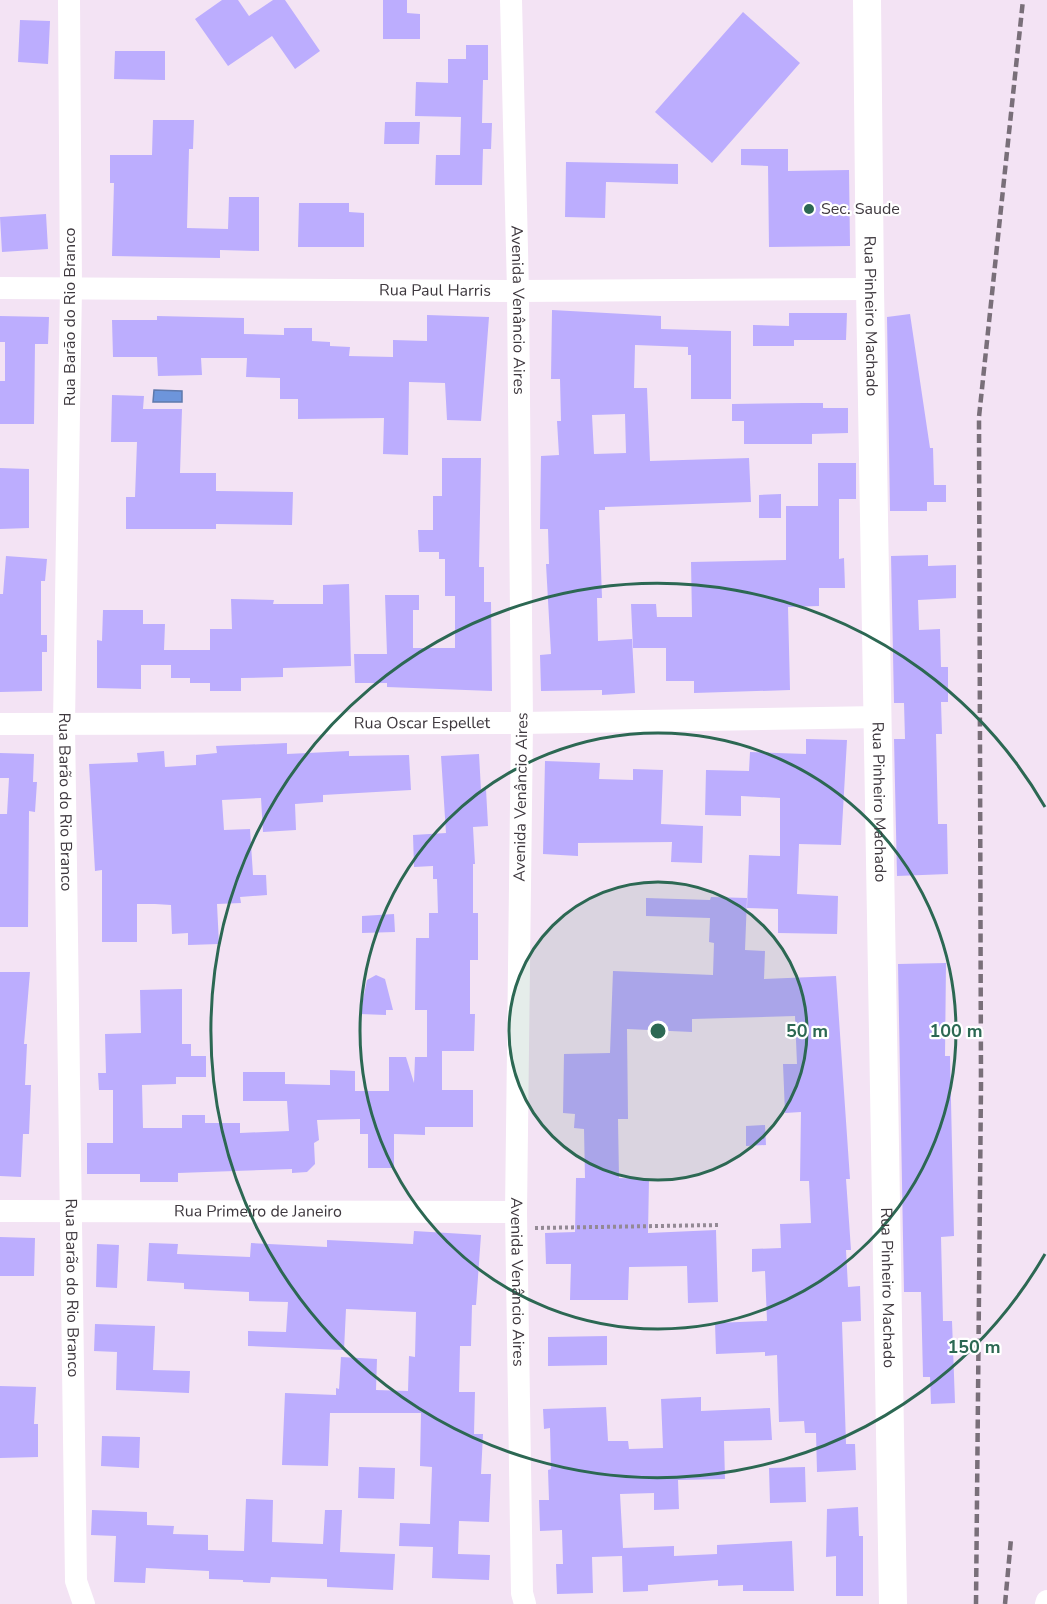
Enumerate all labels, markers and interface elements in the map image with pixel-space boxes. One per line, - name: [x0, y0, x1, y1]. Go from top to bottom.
- place label: Sec. Saude: [821, 198, 900, 220]
- marker: Sec. Saude: [802, 202, 816, 216]
- street label: Avenida Venâncio Aires: [505, 225, 530, 395]
- street label: Rua Barão do Rio Branco: [59, 228, 81, 406]
- street label: Rua Pinheiro Machado: [858, 236, 883, 397]
- street label: Rua Paul Harris: [379, 279, 491, 302]
- street label: Rua Barão do Rio Branco: [53, 712, 77, 892]
- street label: Rua Oscar Espellet: [354, 712, 491, 734]
- street label: Avenida Venâncio Aires: [509, 712, 533, 882]
- street label: Rua Pinheiro Machado: [867, 721, 891, 883]
- text: 50 m: [786, 1019, 828, 1043]
- text: 100 m: [929, 1019, 983, 1043]
- centre of rings: [648, 1021, 668, 1041]
- street label: Avenida Venâncio Aires: [505, 1197, 529, 1367]
- street label: Rua Barão do Rio Branco: [60, 1198, 84, 1378]
- street label: Rua Primeiro de Janeiro: [174, 1200, 342, 1223]
- street label: Rua Pinheiro Machado: [875, 1207, 900, 1368]
- text: 150 m: [947, 1335, 1001, 1359]

